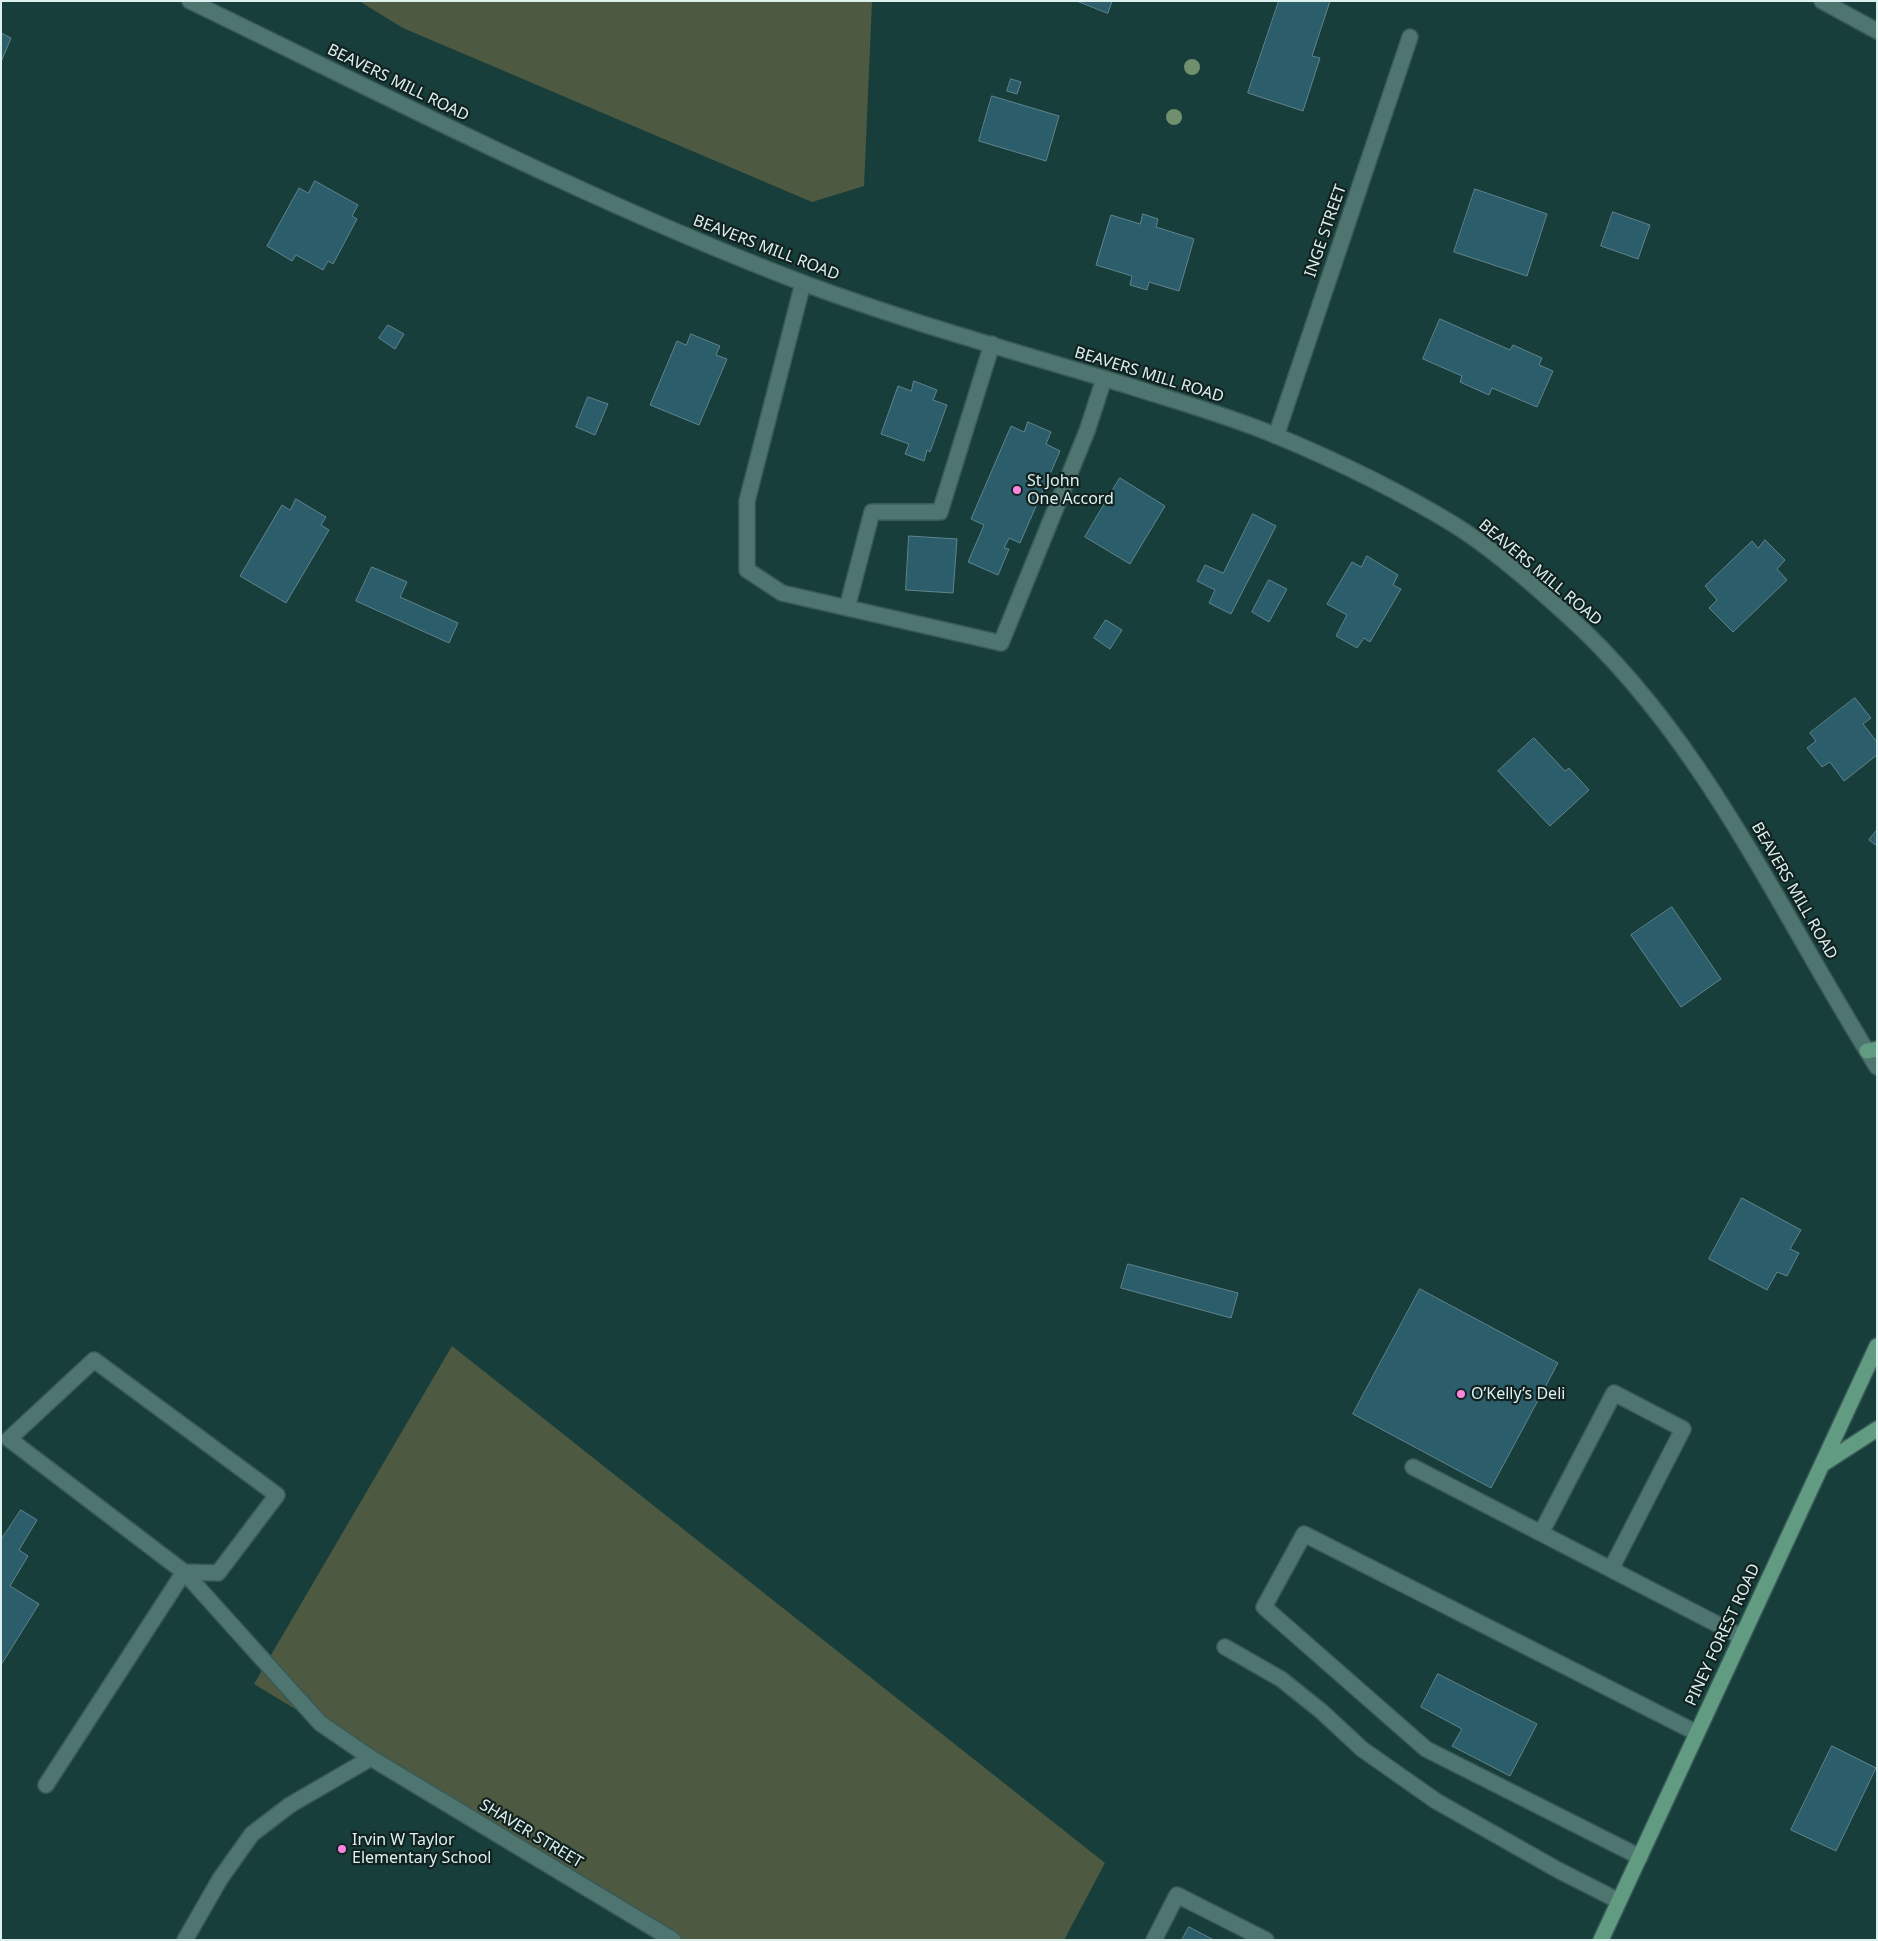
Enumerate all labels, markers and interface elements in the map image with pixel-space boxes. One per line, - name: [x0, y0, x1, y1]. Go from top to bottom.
- street label: BEAVERS MILL ROAD: [324, 40, 472, 126]
- street label: INGE STREET: [1301, 182, 1351, 280]
- street label: BEAVERS MILL ROAD: [690, 211, 842, 285]
- street label: BEAVERS MILL ROAD: [1072, 343, 1226, 407]
- place label: St John One Accord: [1027, 471, 1114, 509]
- marker: St John One Accord: [1011, 484, 1023, 496]
- street label: BEAVERS MILL ROAD: [1474, 516, 1606, 630]
- street label: BEAVERS MILL ROAD: [1747, 819, 1841, 963]
- place label: O’Kelly’s Deli: [1471, 1384, 1565, 1404]
- marker: O’Kelly’s Deli: [1455, 1388, 1467, 1400]
- street label: PINEY FOREST ROAD: [1682, 1561, 1764, 1709]
- street label: SHAVER STREET: [476, 1796, 586, 1872]
- place label: Irvin W Taylor Elementary School: [352, 1830, 491, 1868]
- marker: Irvin W Taylor Elementary School: [336, 1843, 348, 1855]

